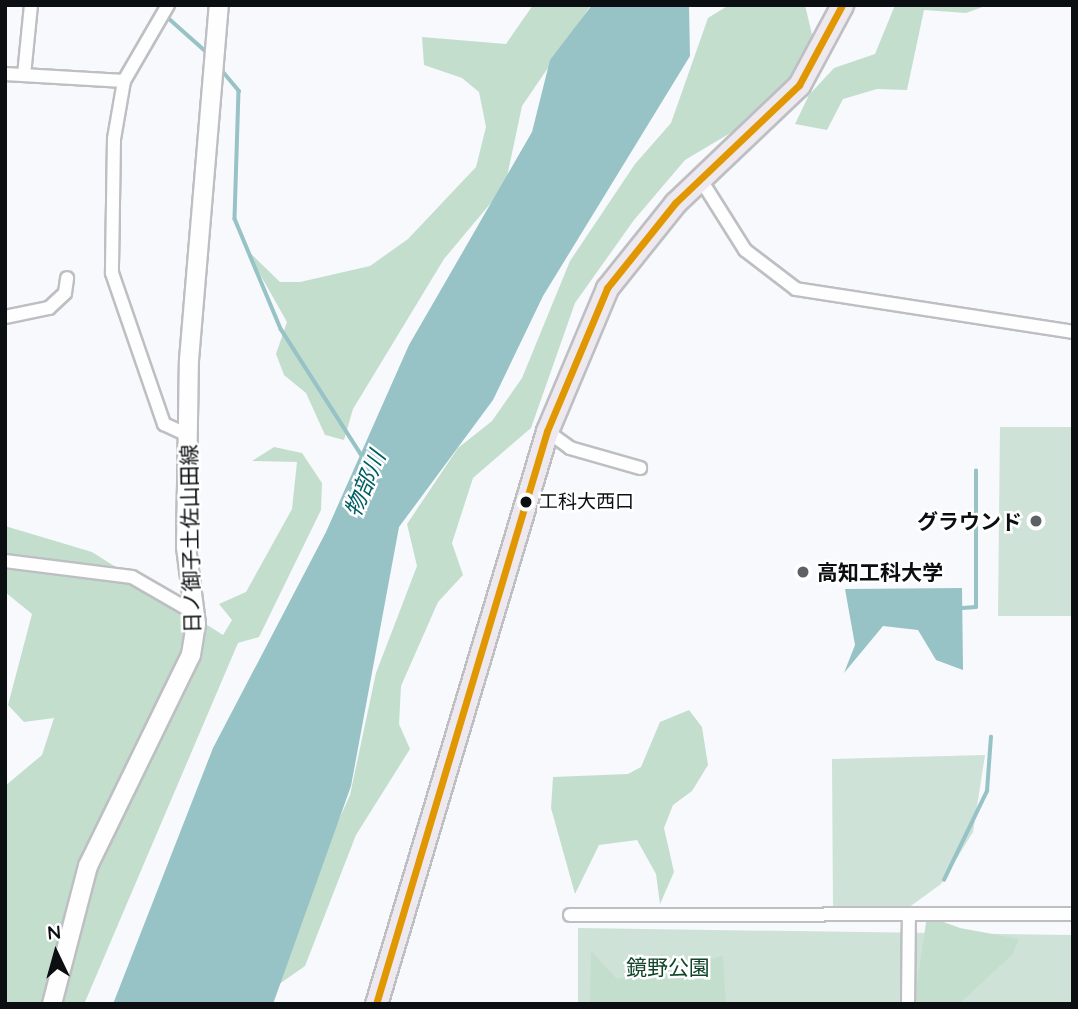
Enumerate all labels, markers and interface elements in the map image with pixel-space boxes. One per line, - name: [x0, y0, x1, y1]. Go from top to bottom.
- street label: 日ノ御子土佐山田線: [176, 444, 204, 634]
- water label: 物部川: [339, 447, 391, 521]
- place label: 工科大西口: [539, 491, 634, 513]
- marker: 工科大西口: [519, 495, 533, 509]
- place label: グラウンド: [917, 508, 1022, 534]
- marker: グラウンド: [1028, 513, 1044, 529]
- place label: 高知工科大学: [817, 559, 943, 585]
- marker: 高知工科大学: [795, 564, 811, 580]
- north arrow: [21, 918, 91, 988]
- text: N: [46, 920, 62, 945]
- park label: 鏡野公園: [626, 954, 710, 980]

